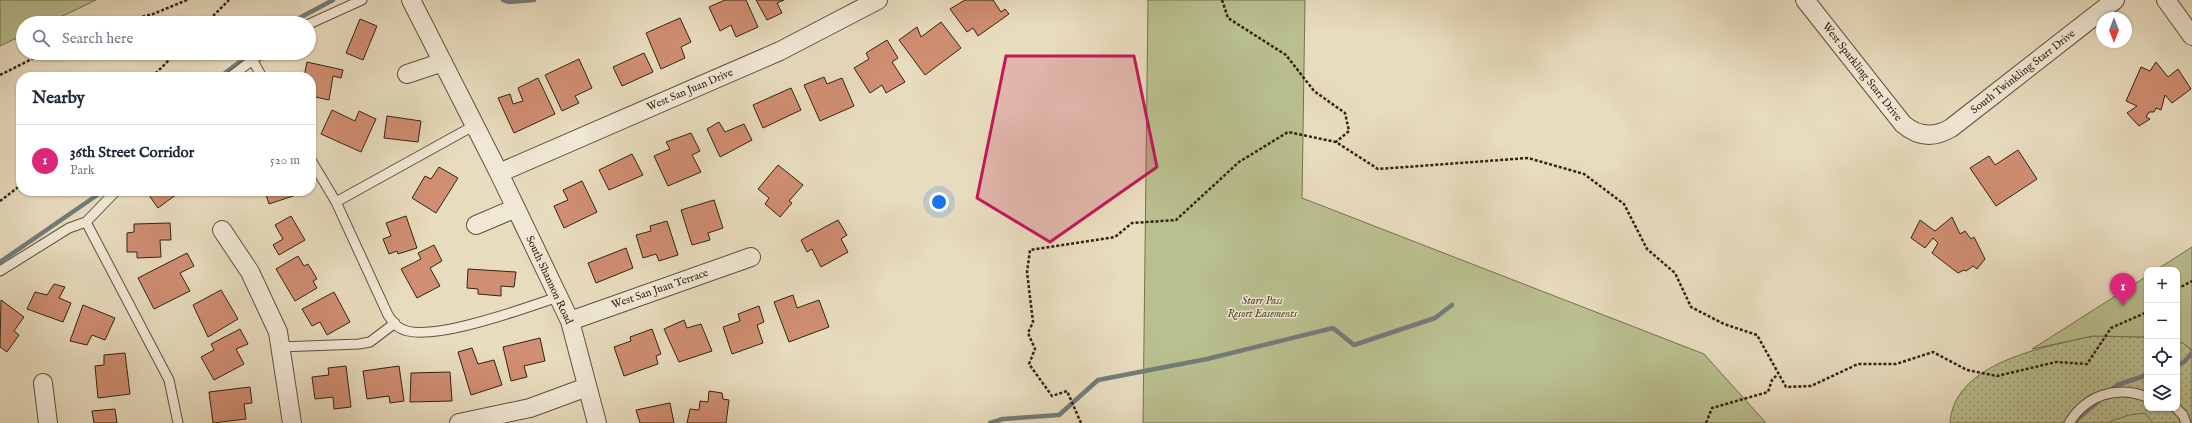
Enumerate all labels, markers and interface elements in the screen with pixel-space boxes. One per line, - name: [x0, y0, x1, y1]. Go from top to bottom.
- north arrow: [2096, 12, 2132, 48]
- search box: [16, 16, 316, 60]
- street label: West Sparkling Starr Drive: [1819, 20, 1905, 124]
- icon: search: [30, 27, 52, 49]
- street label: South Twinkling Starr Drive: [1968, 27, 2078, 117]
- text: Search here: [62, 29, 133, 48]
- street label: West San Juan Drive: [645, 66, 735, 114]
- text: Nearby: [32, 88, 85, 109]
- text: 36th Street Corridor: [70, 143, 194, 162]
- text: 1: [43, 152, 47, 169]
- text: 520 m: [270, 152, 300, 169]
- text: Park: [70, 162, 95, 179]
- your location: [929, 192, 949, 212]
- street label: South Shannon Road: [522, 233, 576, 327]
- street label: West San Juan Terrace: [610, 266, 710, 312]
- map controls: [2144, 267, 2180, 411]
- button: +: [2144, 267, 2180, 303]
- pin: 1: [2110, 273, 2136, 306]
- park label: Starr Pass Resort Easements: [1227, 294, 1298, 321]
- button: −: [2144, 303, 2180, 339]
- button: locate: [2144, 339, 2180, 375]
- button: layers: [2144, 375, 2180, 411]

